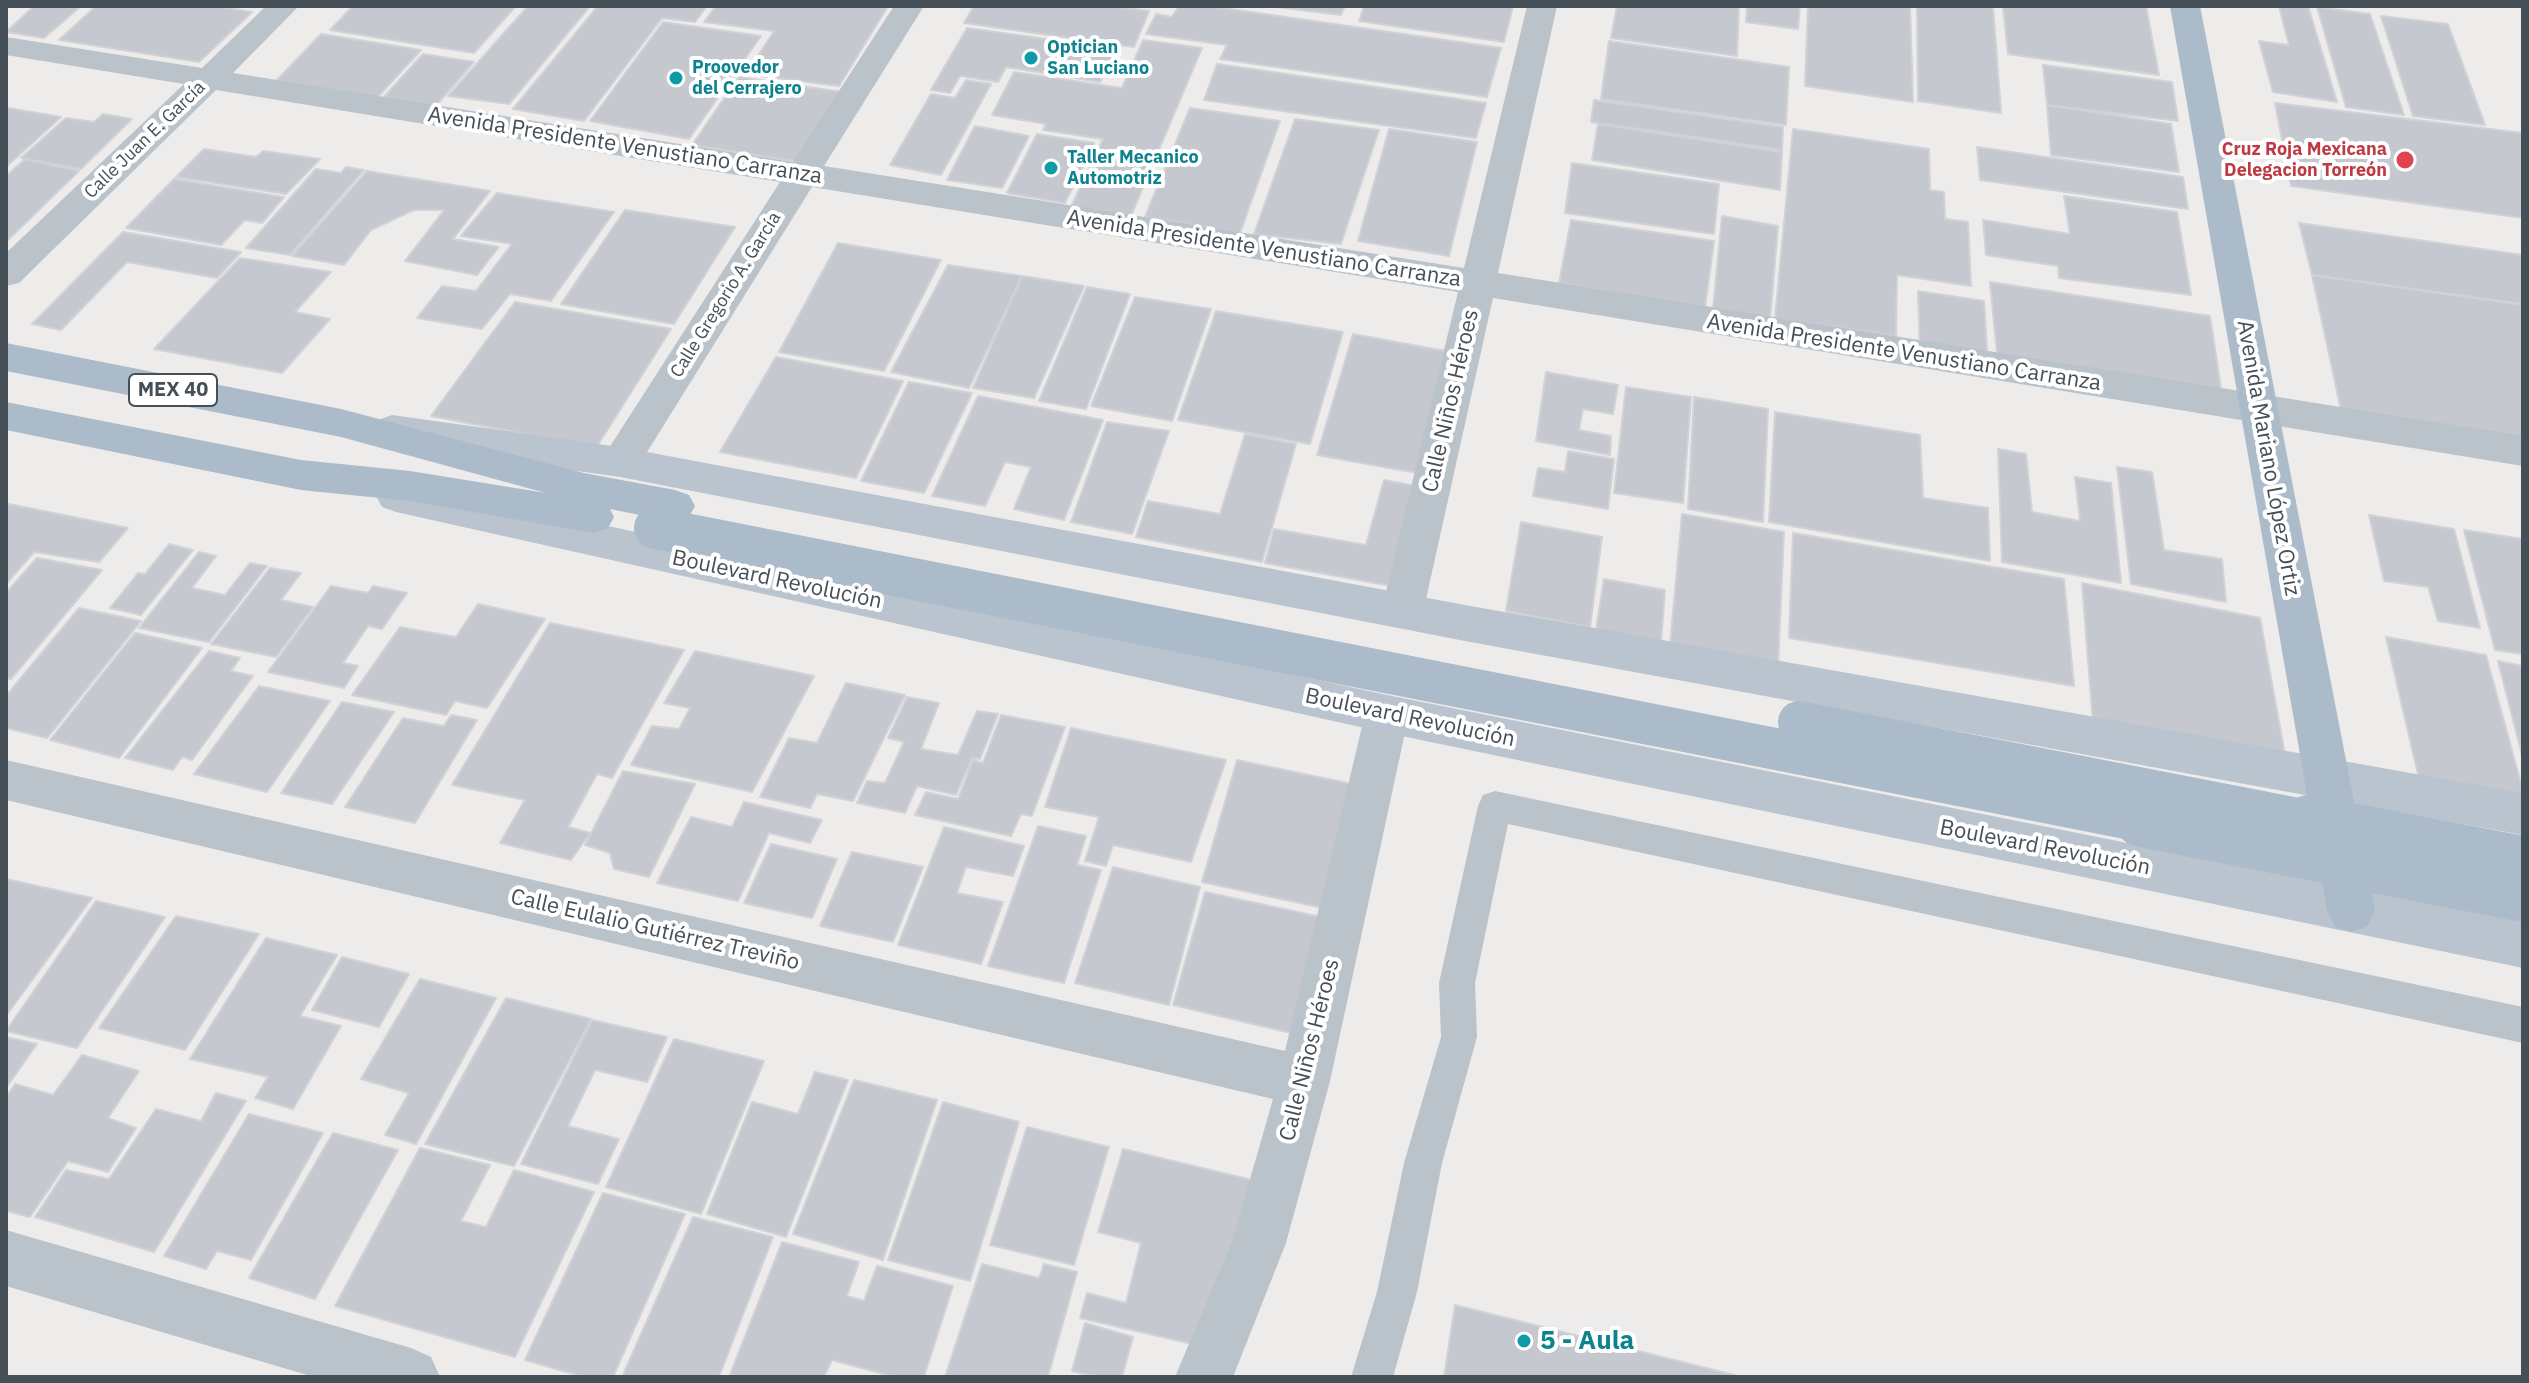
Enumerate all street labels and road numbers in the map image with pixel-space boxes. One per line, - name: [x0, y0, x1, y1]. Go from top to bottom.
- street label: Calle Juan E. García: [80, 77, 210, 203]
- street label: Avenida Presidente Venustiano Carranza: [426, 102, 824, 190]
- street label: Avenida Presidente Venustiano Carranza: [1065, 205, 1463, 293]
- street label: Calle Gregorio A. García: [666, 208, 786, 382]
- street label: Calle Niños Héroes: [1417, 307, 1485, 495]
- street label: Avenida Presidente Venustiano Carranza: [1705, 309, 2103, 397]
- street label: Avenida Mariano López Ortiz: [2231, 318, 2305, 598]
- road number: MEX 40: [129, 374, 217, 406]
- street label: Boulevard Revolución: [670, 545, 884, 615]
- street label: Boulevard Revolución: [1303, 683, 1517, 753]
- street label: Boulevard Revolución: [1938, 815, 2152, 881]
- street label: Calle Eulalio Gutiérrez Treviño: [508, 884, 802, 976]
- street label: Calle Niños Héroes: [1275, 956, 1345, 1144]

